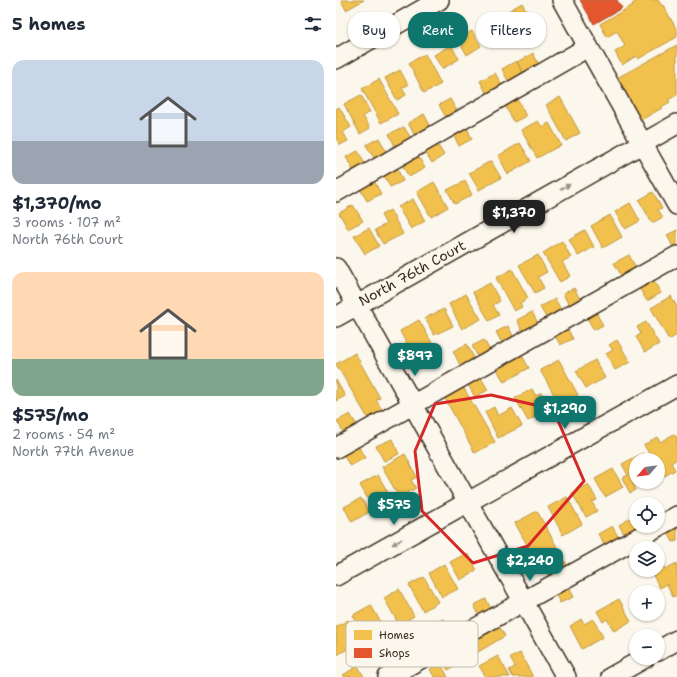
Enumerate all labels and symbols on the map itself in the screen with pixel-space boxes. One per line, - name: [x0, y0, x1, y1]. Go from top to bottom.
- one-way arrow: [559, 184, 571, 191]
- pin: $1,370: [481, 200, 547, 234]
- street label: North 76th Court: [355, 236, 469, 310]
- pin: $897: [391, 343, 439, 377]
- pin: $1,290: [532, 396, 598, 430]
- north arrow: [629, 453, 665, 489]
- pin: $575: [370, 492, 418, 526]
- one-way arrow: [391, 539, 403, 546]
- pin: $2,240: [497, 548, 563, 582]
- legend: [346, 621, 478, 667]
- text: Homes: [379, 628, 415, 643]
- text: Shops: [379, 646, 410, 661]

